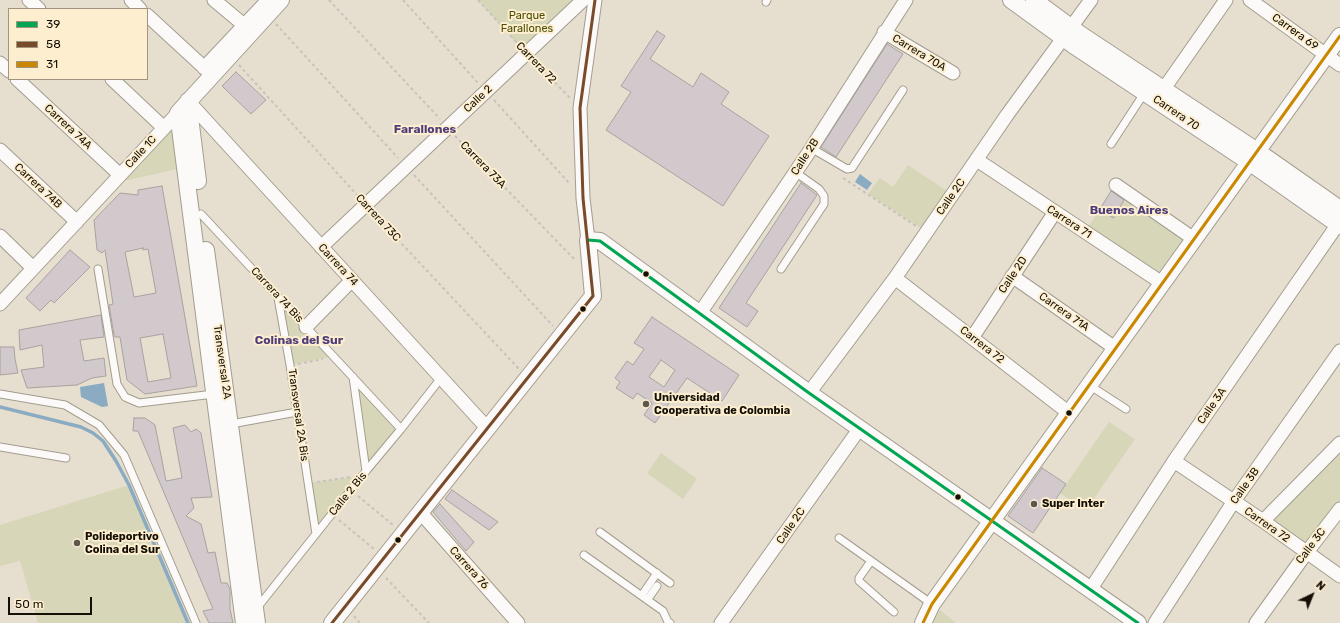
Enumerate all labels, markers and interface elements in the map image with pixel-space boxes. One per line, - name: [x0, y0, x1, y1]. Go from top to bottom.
- legend: [8, 8, 148, 80]
- park label: Parque Farallones: [501, 9, 553, 35]
- street label: Carrera 69: [1269, 11, 1321, 53]
- text: 39: [46, 17, 60, 31]
- street label: Carrera 70A: [890, 32, 948, 74]
- text: 58: [46, 37, 61, 51]
- street label: Carrera 72: [513, 39, 559, 87]
- text: 31: [46, 57, 58, 71]
- street label: Calle 2: [461, 83, 495, 115]
- street label: Carrera 70: [1150, 93, 1202, 133]
- street label: Carrera 74A: [42, 102, 94, 152]
- district label: Farallones: [394, 123, 456, 137]
- street label: Calle 1C: [123, 133, 159, 171]
- street label: Calle 2B: [788, 136, 822, 178]
- street label: Carrera 73A: [457, 139, 509, 191]
- street label: Carrera 74B: [12, 161, 64, 211]
- street label: Calle 2C: [934, 176, 968, 218]
- street label: Carrera 73C: [353, 191, 403, 245]
- street label: Carrera 71: [1044, 203, 1094, 241]
- district label: Buenos Aires: [1090, 204, 1168, 218]
- street label: Carrera 74: [315, 241, 361, 289]
- street label: Calle 2D: [996, 254, 1030, 296]
- street label: Carrera 74 Bis: [248, 265, 306, 325]
- unlabelled marker: [641, 269, 651, 279]
- street label: Carrera 71A: [1036, 290, 1092, 334]
- unlabelled marker: [578, 304, 588, 314]
- street label: Transversal 2A: [210, 324, 234, 400]
- street label: Carrera 72: [957, 324, 1007, 366]
- district label: Colinas del Sur: [255, 334, 343, 348]
- street label: Transversal 2A Bis: [285, 368, 311, 462]
- street label: Calle 3A: [1195, 385, 1229, 427]
- place label: Universidad Cooperativa de Colombia: [654, 391, 790, 417]
- marker: Universidad Cooperativa de Colombia: [641, 399, 651, 409]
- unlabelled marker: [1064, 408, 1074, 418]
- street label: Calle 3B: [1228, 465, 1262, 507]
- street label: Calle 2 Bis: [326, 469, 370, 519]
- unlabelled marker: [953, 492, 963, 502]
- place label: Super Inter: [1042, 497, 1104, 511]
- marker: Super Inter: [1029, 499, 1039, 509]
- street label: Carrera 72: [1242, 504, 1292, 546]
- street label: Calle 2C: [774, 505, 808, 547]
- street label: Calle 3C: [1293, 525, 1329, 567]
- place label: Polideportivo Colina del Sur: [85, 530, 160, 556]
- unlabelled marker: [393, 535, 403, 545]
- marker: Polideportivo Colina del Sur: [72, 538, 82, 548]
- street label: Carrera 76: [446, 544, 492, 592]
- north arrow: [1292, 575, 1332, 615]
- text: N: [1313, 578, 1328, 593]
- scale bar: [10, 589, 94, 615]
- text: 50 m: [15, 597, 43, 611]

